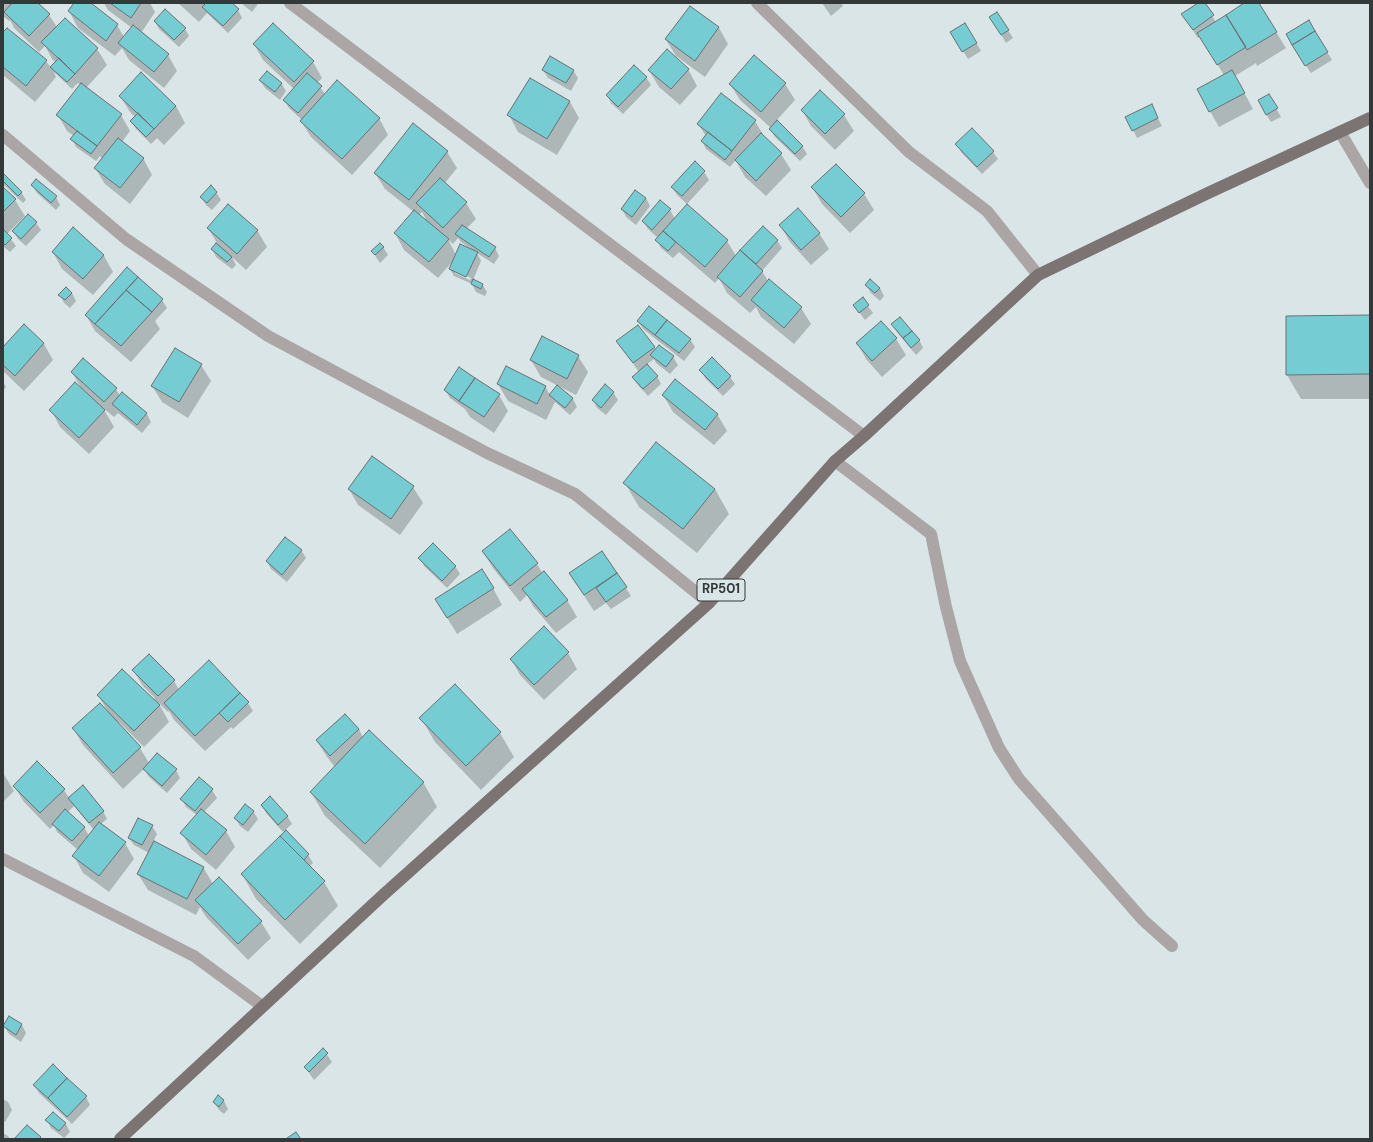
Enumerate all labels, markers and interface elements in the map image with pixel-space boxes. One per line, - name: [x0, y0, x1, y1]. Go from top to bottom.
- road number: RP501: [697, 579, 745, 601]

